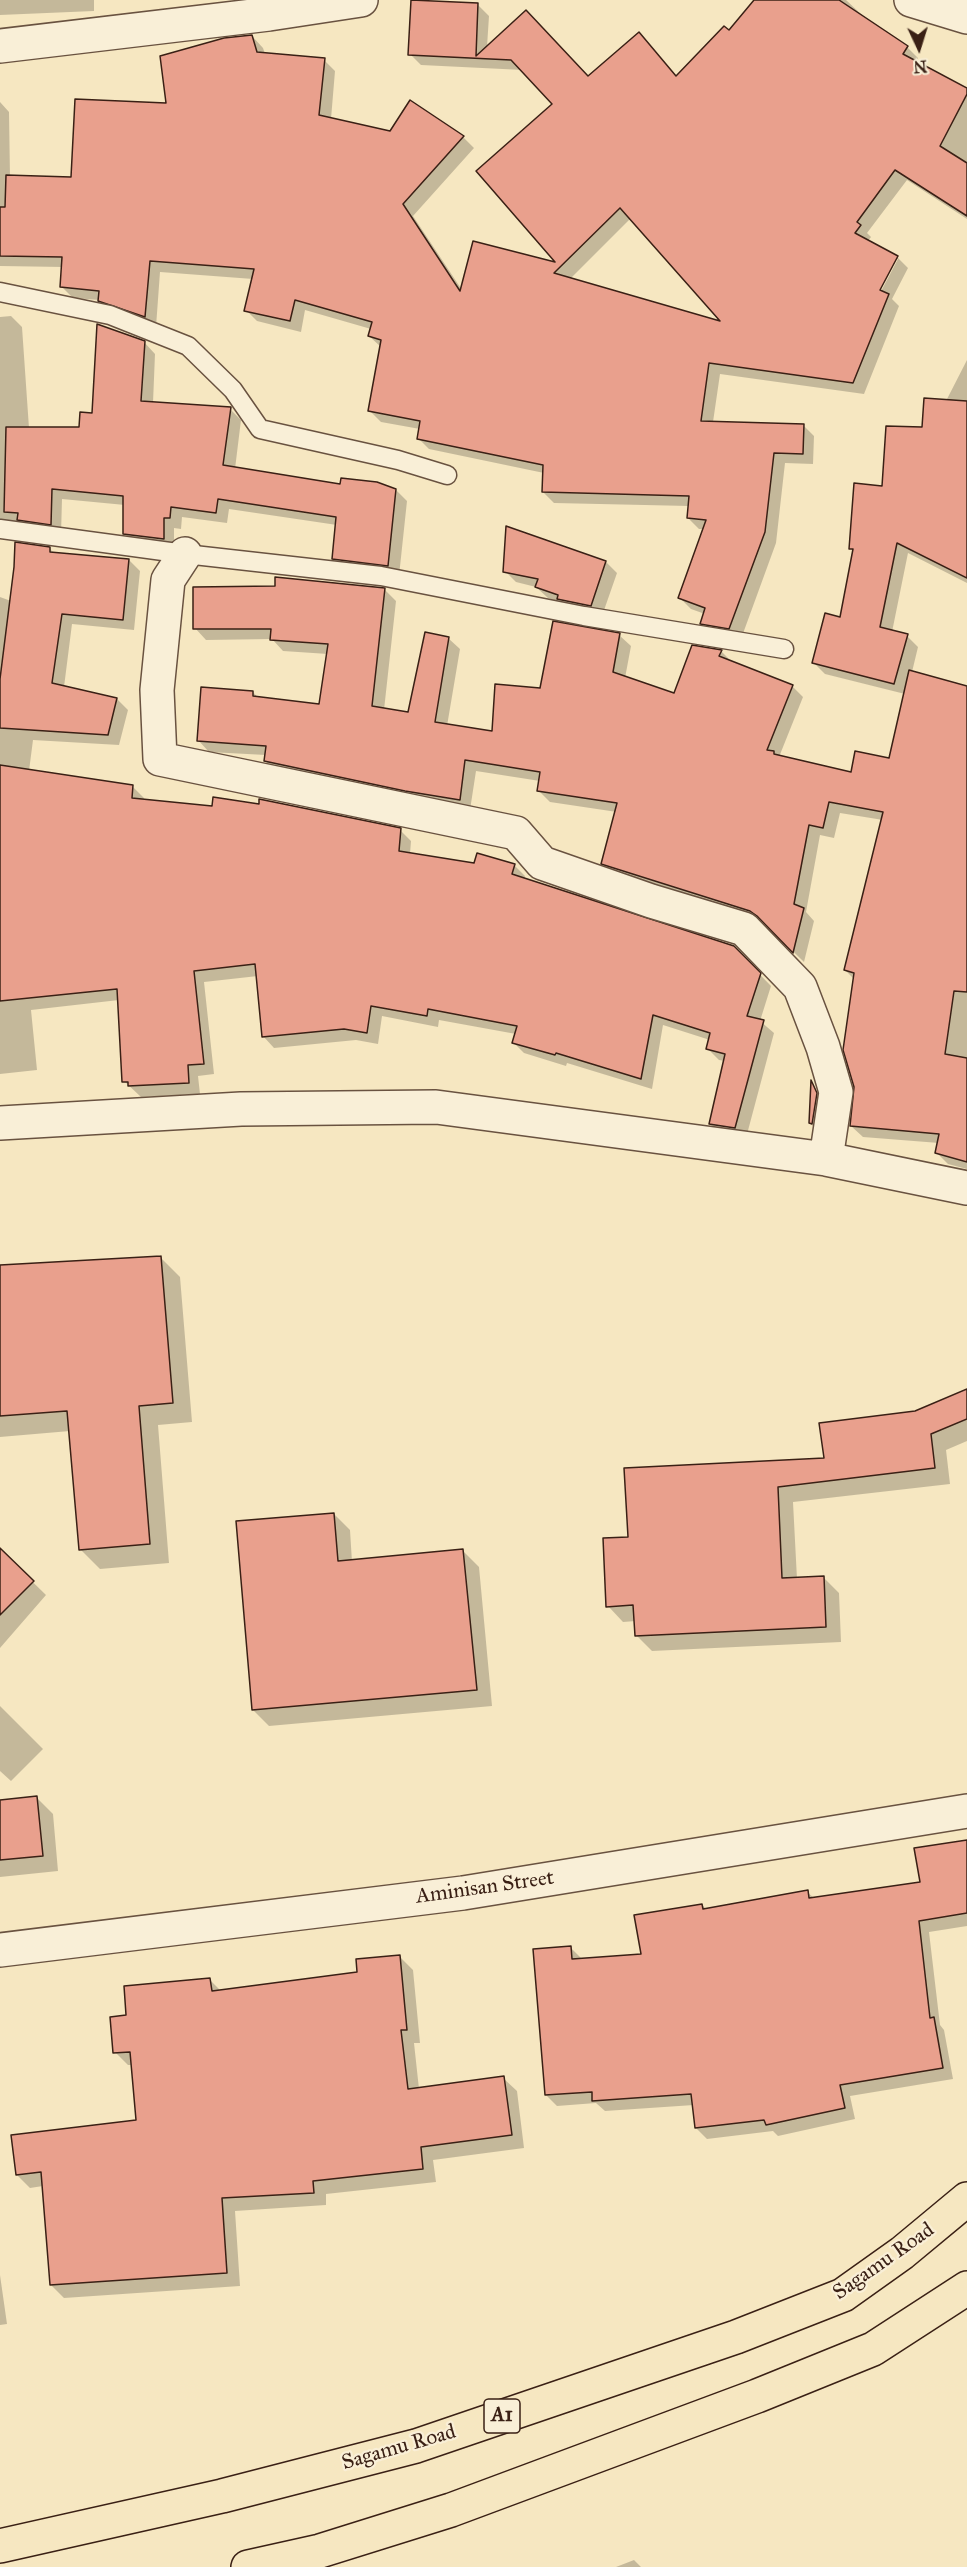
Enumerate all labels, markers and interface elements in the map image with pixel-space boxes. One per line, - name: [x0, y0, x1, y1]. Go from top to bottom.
- north arrow: [889, 18, 949, 78]
- text: N: [913, 57, 928, 76]
- street label: Aminisan Street: [414, 1866, 556, 1910]
- street label: Sagamu Road: [829, 2218, 939, 2306]
- road number: A1: [484, 2399, 520, 2433]
- street label: Sagamu Road: [339, 2420, 459, 2476]

